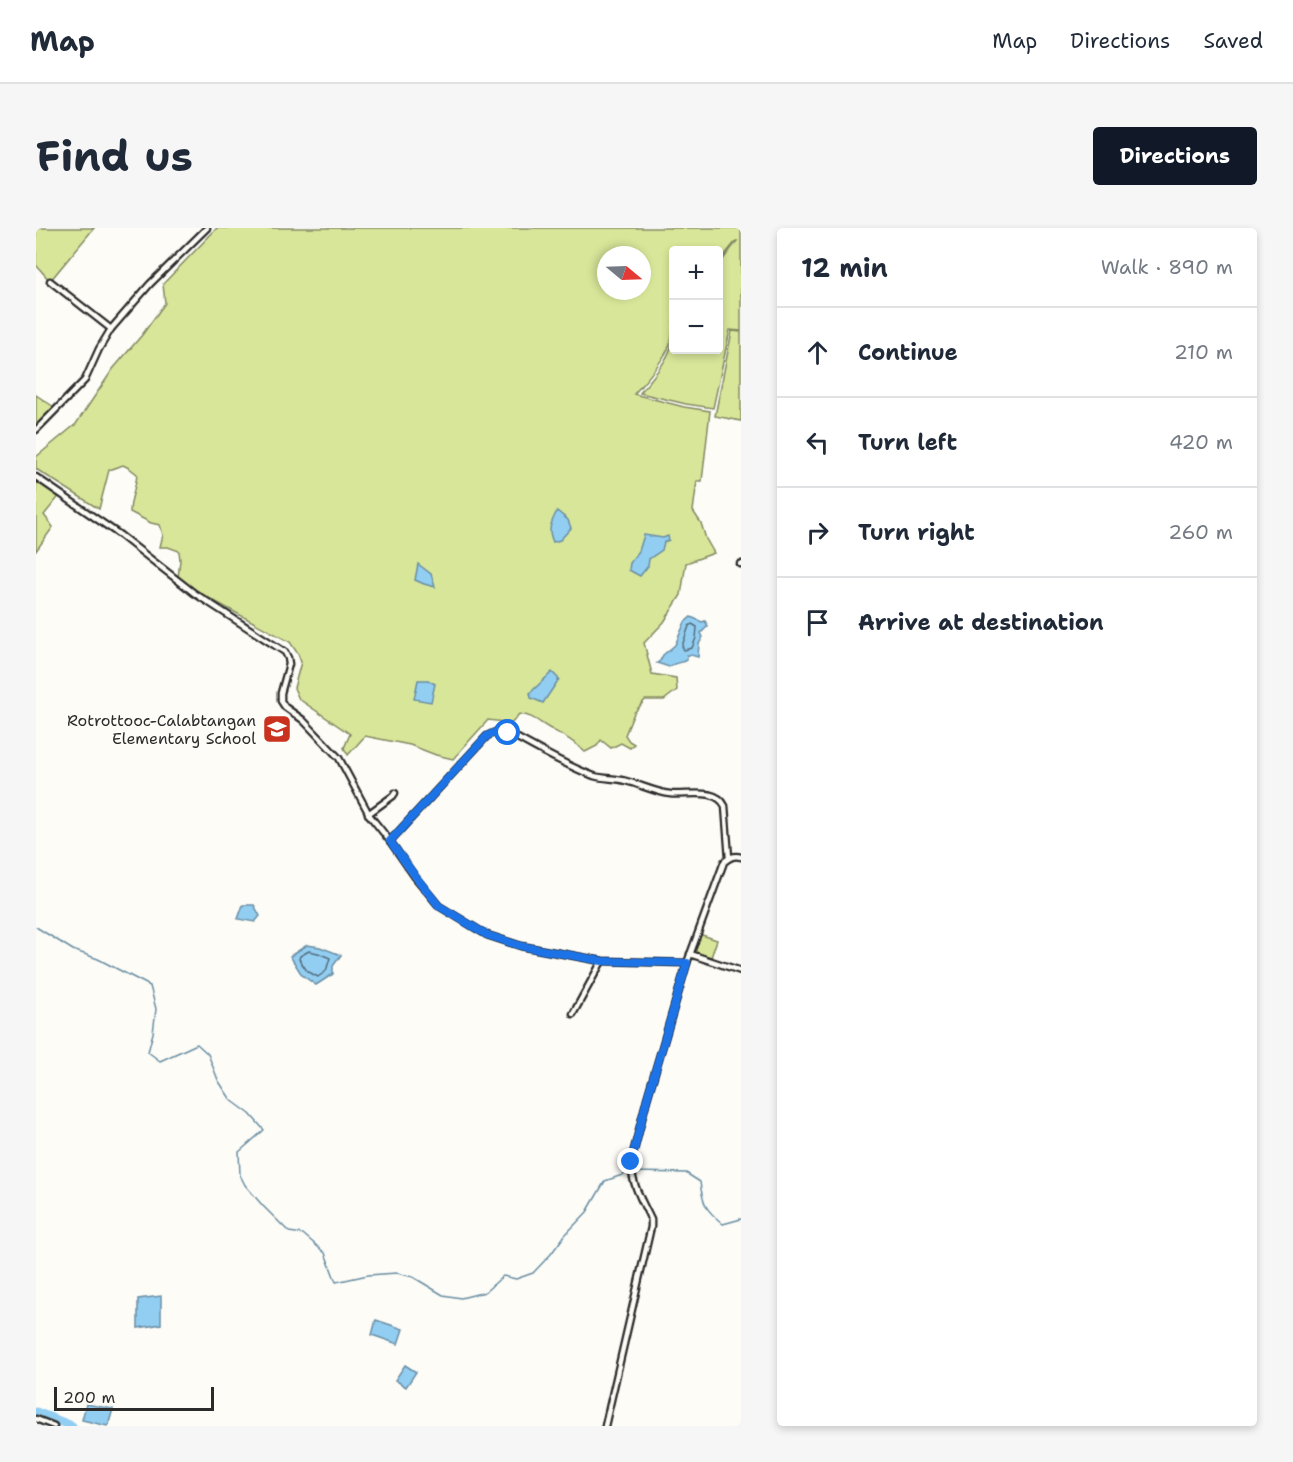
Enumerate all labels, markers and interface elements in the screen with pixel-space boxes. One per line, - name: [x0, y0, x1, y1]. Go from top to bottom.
- text: Map: [30, 22, 95, 60]
- text: Map: [992, 27, 1037, 55]
- text: Directions: [1070, 27, 1170, 55]
- text: Saved: [1203, 27, 1263, 55]
- button: Directions: [1093, 127, 1257, 185]
- text: Find us: [36, 128, 193, 184]
- north arrow: [597, 246, 651, 300]
- map controls: [669, 246, 723, 354]
- button: +: [669, 246, 723, 300]
- text: 12 min: [801, 250, 888, 285]
- text: Walk · 890 m: [1101, 254, 1233, 280]
- button: −: [669, 300, 723, 354]
- icon: ahead: [801, 336, 834, 369]
- text: Continue: [858, 338, 958, 367]
- text: 210 m: [1174, 339, 1233, 365]
- icon: left: [801, 426, 834, 459]
- text: Turn left: [858, 428, 957, 457]
- text: 420 m: [1169, 429, 1233, 455]
- icon: right: [801, 516, 834, 549]
- text: Turn right: [858, 518, 975, 547]
- text: 260 m: [1168, 519, 1233, 545]
- icon: arrive: [801, 606, 834, 639]
- text: Arrive at destination: [858, 608, 1104, 637]
- place label: Rotrottooc-Calabtangan Elementary School: [67, 710, 256, 749]
- school or university icon: Rotrottooc-Calabtangan Elementary School: [261, 713, 293, 745]
- route start: [494, 719, 520, 745]
- route end: [617, 1148, 643, 1174]
- scale bar: [54, 1384, 214, 1412]
- text: 200 m: [63, 1387, 115, 1408]

